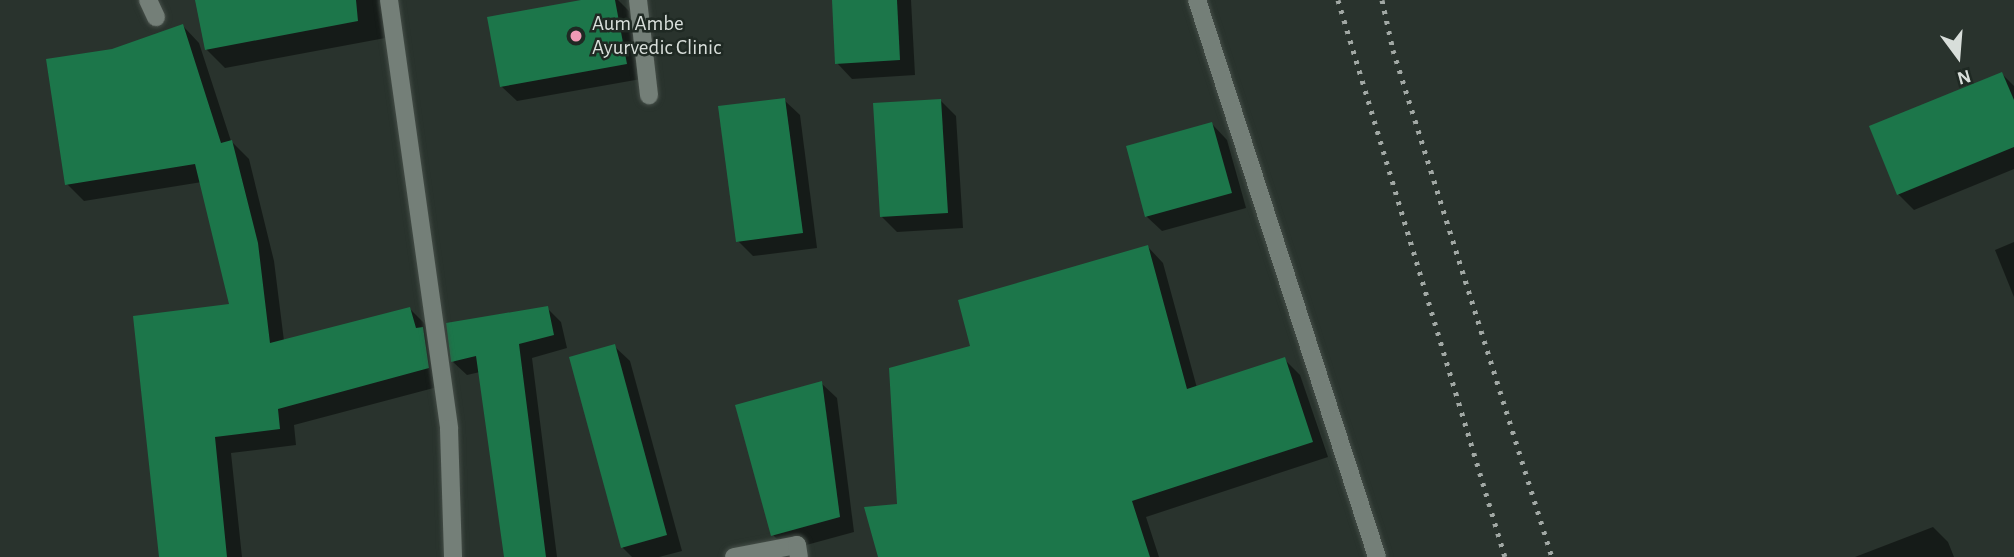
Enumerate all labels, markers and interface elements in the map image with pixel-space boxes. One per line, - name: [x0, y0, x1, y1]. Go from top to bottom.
- place label: Aum Ambe Ayurvedic Clinic: [592, 11, 721, 61]
- north arrow: [1923, 21, 1993, 91]
- marker: Aum Ambe Ayurvedic Clinic: [566, 26, 586, 46]
- text: N: [1955, 66, 1973, 88]

